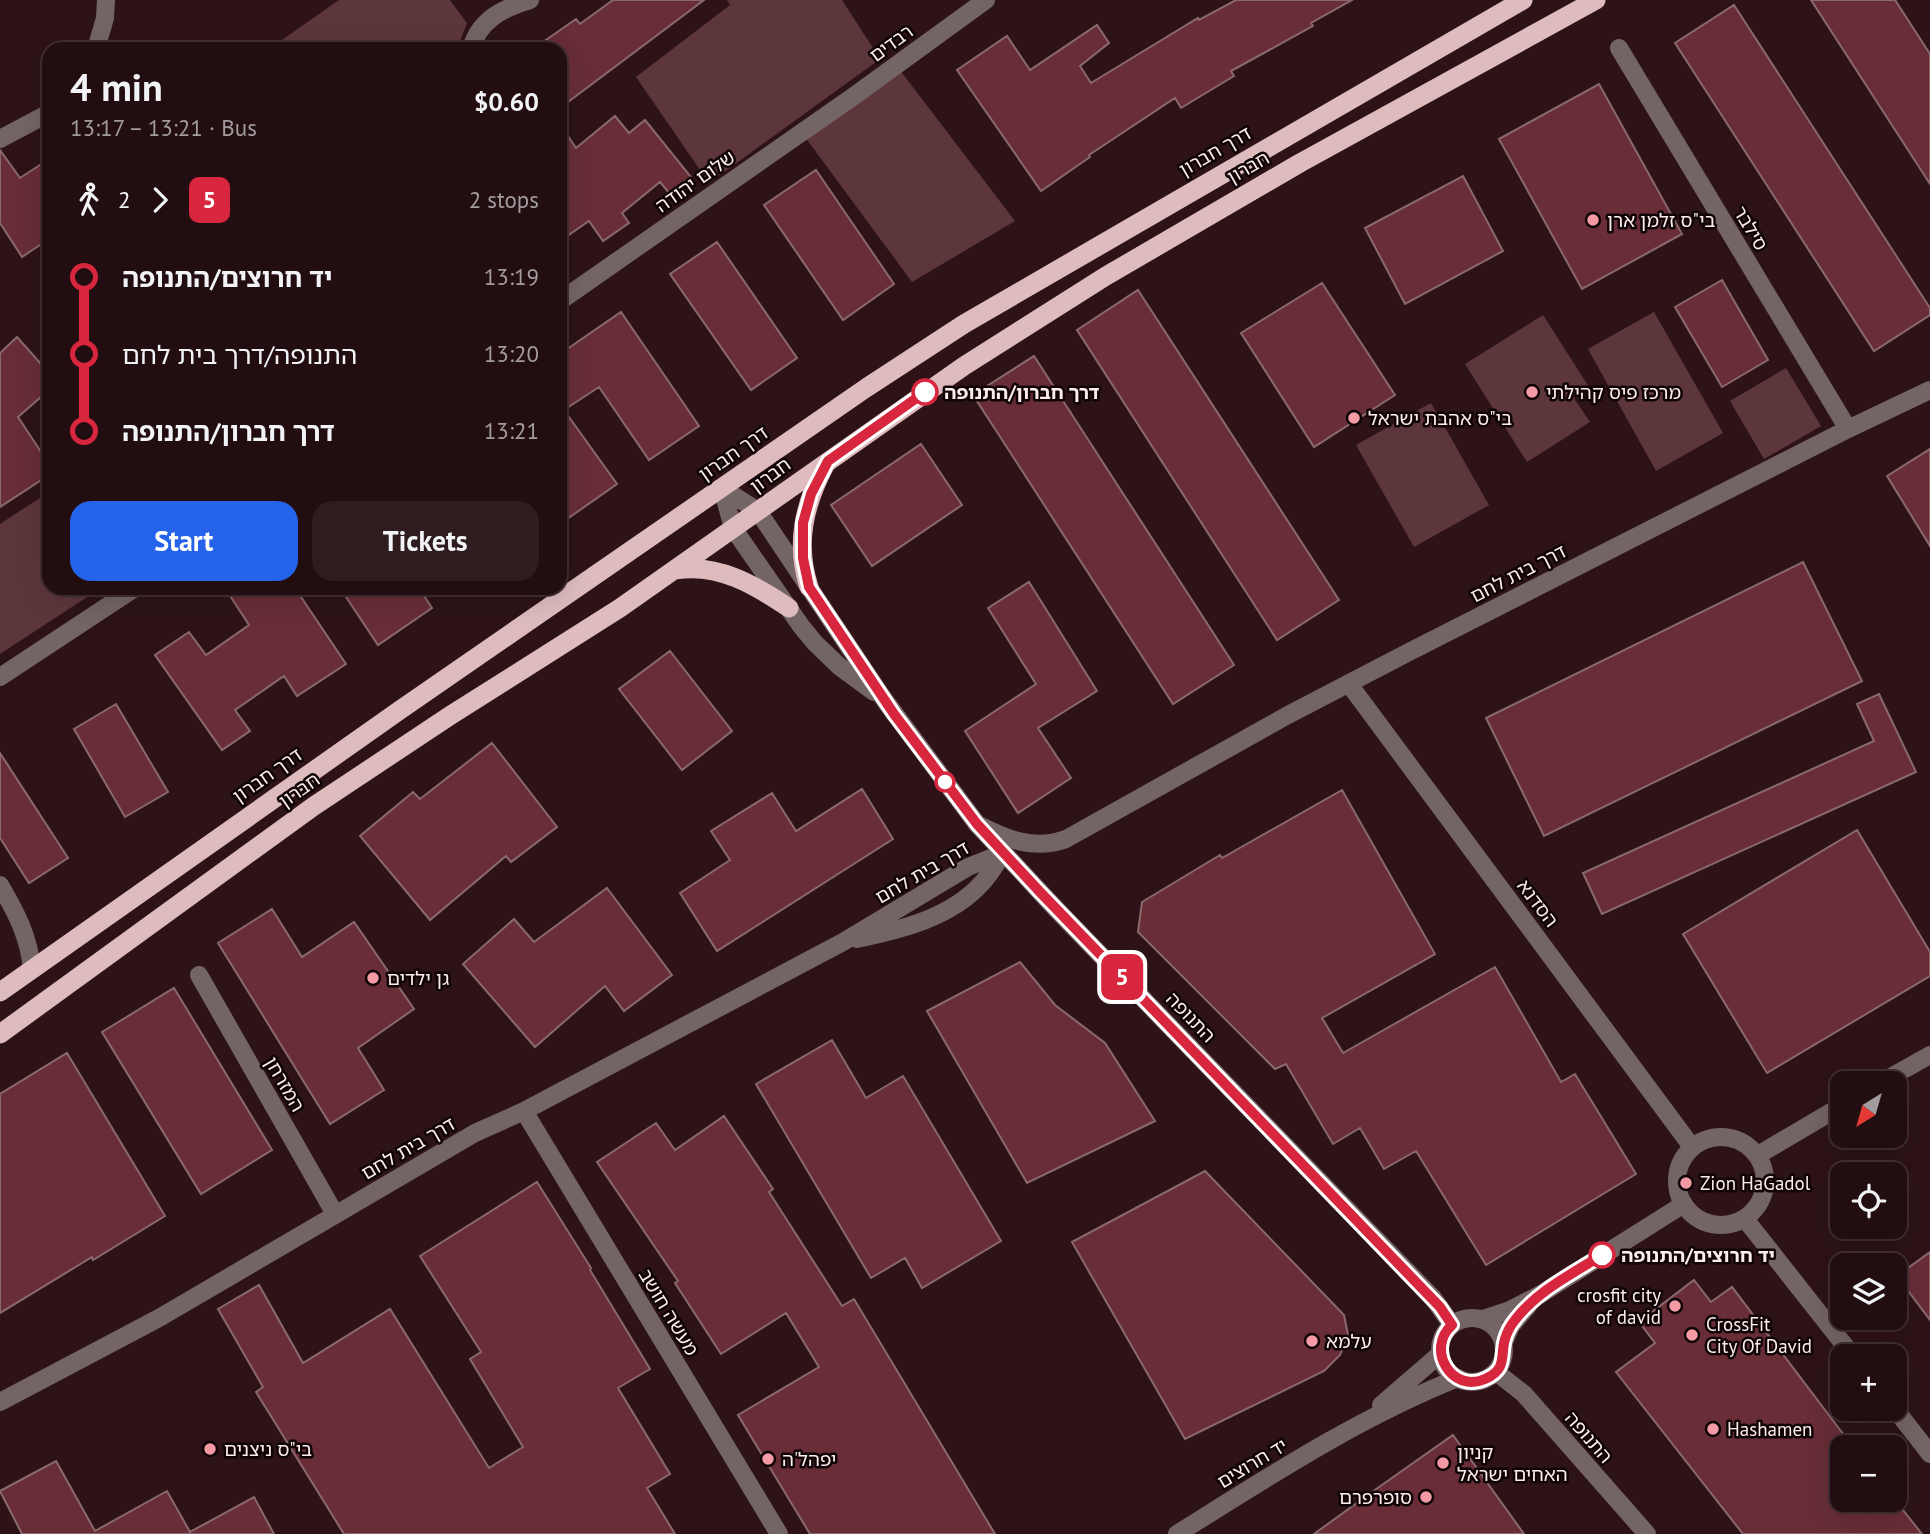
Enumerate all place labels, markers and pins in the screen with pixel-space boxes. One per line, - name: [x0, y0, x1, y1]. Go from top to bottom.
- place label: בי"ס זלמן ארן: [1607, 208, 1716, 232]
- marker: בי"ס זלמן ארן: [1585, 212, 1601, 228]
- marker: דרך חברון/התנופה: [912, 379, 938, 405]
- place label: דרך חברון/התנופה: [944, 380, 1099, 404]
- place label: מרכז פיס קהילתי: [1546, 380, 1681, 404]
- marker: מרכז פיס קהילתי: [1524, 384, 1540, 400]
- place label: בי"ס אהבת ישראל: [1368, 406, 1512, 430]
- marker: בי"ס אהבת ישראל: [1346, 410, 1362, 426]
- unlabelled marker: [935, 772, 955, 792]
- place label: גן ילדים: [387, 966, 449, 990]
- marker: גן ילדים: [365, 970, 381, 986]
- place label: Zion HaGadol: [1700, 1171, 1811, 1195]
- marker: Zion HaGadol: [1678, 1175, 1694, 1191]
- marker: יד חרוצים/התנופה: [1589, 1242, 1615, 1268]
- place label: יד חרוצים/התנופה: [1621, 1243, 1775, 1267]
- place label: crosfit city of david: [1577, 1283, 1661, 1329]
- marker: crosfit city of david: [1667, 1298, 1683, 1314]
- place label: CrossFit City Of David: [1706, 1312, 1812, 1358]
- marker: CrossFit City Of David: [1684, 1327, 1700, 1343]
- place label: עלמא: [1326, 1329, 1372, 1353]
- marker: עלמא: [1304, 1333, 1320, 1349]
- place label: Hashamen: [1727, 1417, 1812, 1441]
- marker: Hashamen: [1705, 1421, 1721, 1437]
- place label: בי"ס ניצנים: [224, 1437, 312, 1461]
- place label: קניון האחים ישראל: [1457, 1440, 1568, 1486]
- marker: בי"ס ניצנים: [202, 1441, 218, 1457]
- place label: יפהל'ה: [782, 1447, 836, 1471]
- marker: יפהל'ה: [760, 1451, 776, 1467]
- marker: קניון האחים ישראל: [1435, 1455, 1451, 1471]
- place label: סופרפרם: [1339, 1485, 1412, 1509]
- marker: סופרפרם: [1418, 1489, 1434, 1505]

